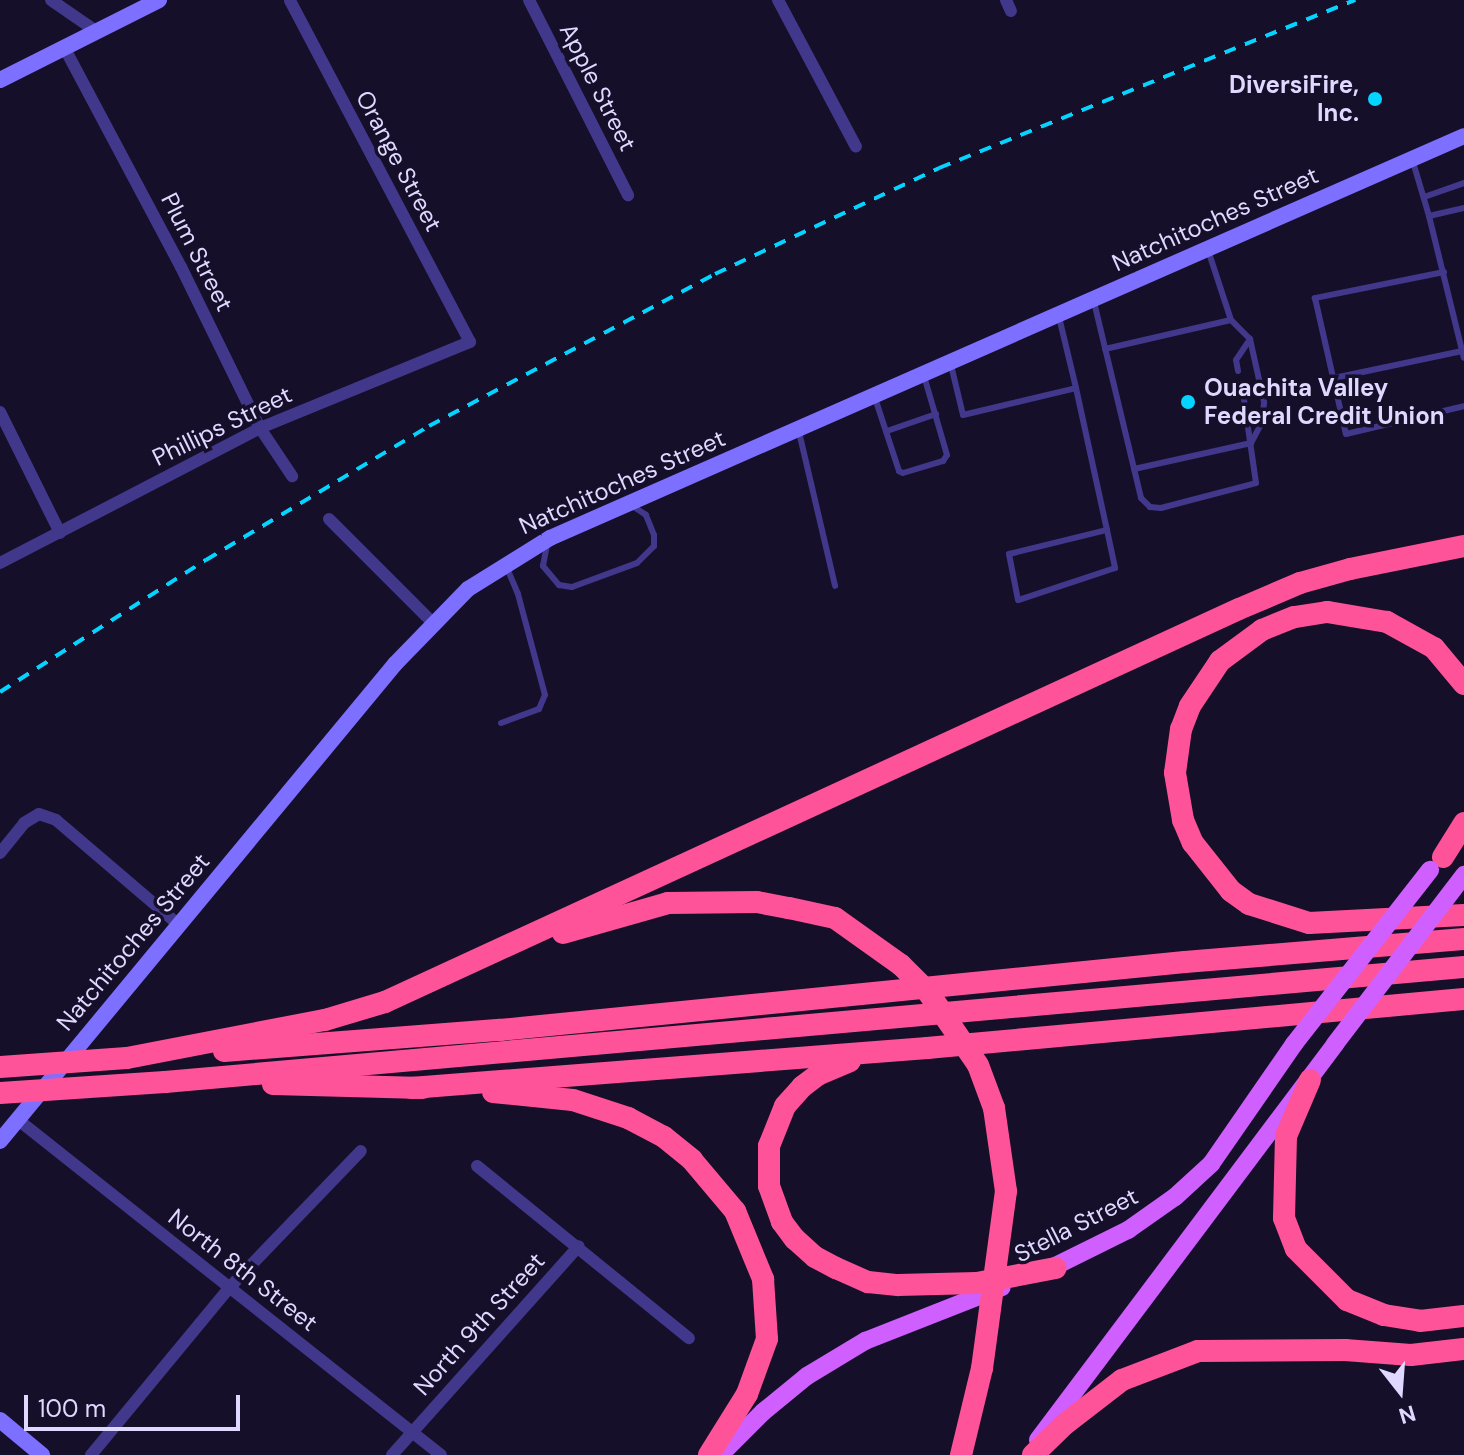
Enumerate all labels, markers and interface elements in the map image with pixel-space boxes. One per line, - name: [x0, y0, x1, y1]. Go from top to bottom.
- street label: Apple Street: [554, 18, 642, 156]
- place label: DiversiFire, Inc.: [1229, 71, 1359, 127]
- street label: Orange Street: [350, 86, 448, 236]
- marker: DiversiFire, Inc.: [1366, 90, 1384, 108]
- street label: Natchitoches Street: [1107, 161, 1323, 277]
- street label: Plum Street: [155, 188, 239, 316]
- place label: Ouachita Valley Federal Credit Union: [1204, 374, 1445, 430]
- street label: Phillips Street: [148, 380, 296, 472]
- marker: Ouachita Valley Federal Credit Union: [1179, 393, 1197, 411]
- street label: Natchitoches Street: [514, 424, 730, 540]
- street label: Natchitoches Street: [50, 847, 216, 1037]
- street label: Stella Street: [1009, 1182, 1143, 1268]
- street label: North 8th Street: [163, 1203, 323, 1337]
- street label: North 9th Street: [407, 1247, 551, 1401]
- north arrow: [1360, 1351, 1440, 1431]
- scale bar: [28, 1379, 244, 1429]
- text: 100 m: [38, 1393, 106, 1424]
- text: N: [1395, 1398, 1419, 1431]

